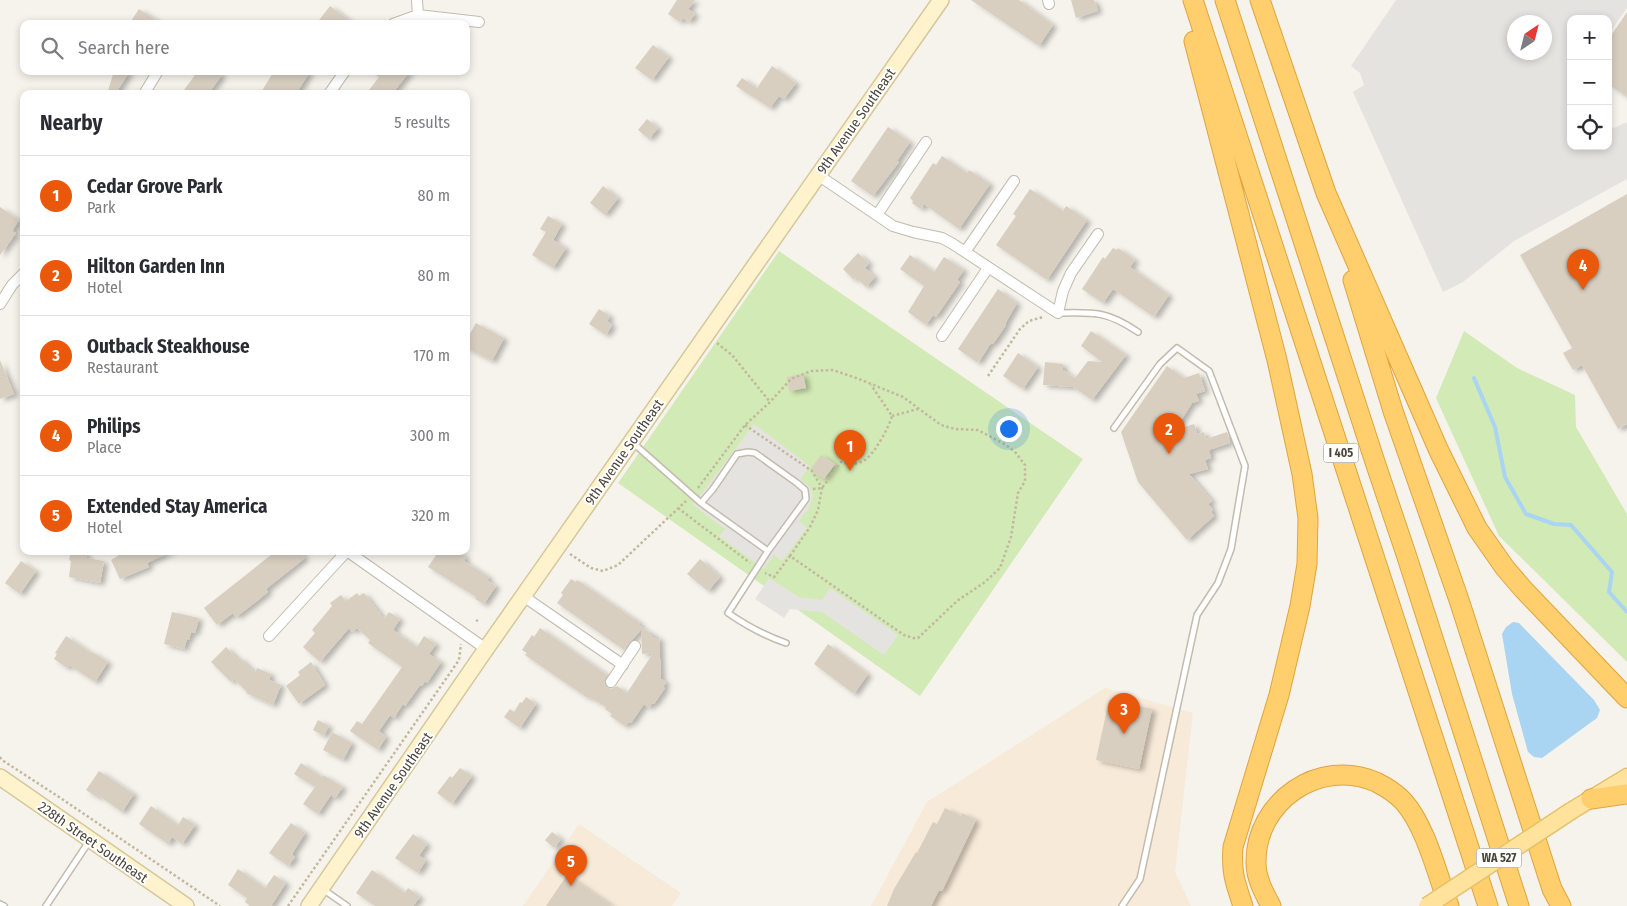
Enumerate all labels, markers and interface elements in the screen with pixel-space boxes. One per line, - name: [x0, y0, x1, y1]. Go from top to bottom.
- north arrow: [1507, 15, 1552, 60]
- map controls: [1567, 15, 1612, 150]
- button: +: [1567, 15, 1612, 60]
- search box: [20, 20, 470, 75]
- icon: search: [38, 34, 66, 62]
- text: Search here: [78, 36, 170, 59]
- button: −: [1567, 60, 1612, 105]
- street label: 9th Avenue Southeast: [814, 65, 899, 177]
- button: locate: [1567, 105, 1612, 150]
- text: Nearby: [40, 110, 102, 136]
- text: 5 results: [394, 113, 450, 132]
- text: Cedar Grove Park: [87, 175, 222, 198]
- text: 1: [53, 186, 59, 205]
- text: 80 m: [418, 186, 450, 205]
- text: Park: [87, 198, 115, 217]
- pin: 4: [1567, 249, 1599, 290]
- text: Hilton Garden Inn: [87, 255, 225, 278]
- text: 2: [52, 266, 60, 285]
- text: 80 m: [418, 266, 450, 285]
- text: Hotel: [87, 278, 122, 297]
- text: Outback Steakhouse: [87, 335, 250, 358]
- text: 3: [52, 346, 60, 365]
- text: 170 m: [413, 346, 450, 365]
- text: Restaurant: [87, 358, 158, 377]
- street label: 9th Avenue Southeast: [582, 396, 667, 508]
- pin: 2: [1153, 413, 1185, 454]
- text: Philips: [87, 415, 141, 438]
- your location: [996, 416, 1022, 442]
- text: 4: [52, 426, 60, 445]
- text: 300 m: [410, 426, 450, 445]
- pin: 1: [834, 430, 866, 471]
- text: Place: [87, 438, 122, 457]
- road number: I 405: [1324, 443, 1358, 462]
- text: Extended Stay America: [87, 495, 268, 518]
- text: 5: [52, 506, 60, 525]
- text: 320 m: [411, 506, 450, 525]
- text: Hotel: [87, 518, 122, 537]
- pin: 3: [1108, 693, 1140, 734]
- street label: 9th Avenue Southeast: [351, 729, 436, 841]
- street label: 228th Street Southeast: [35, 798, 151, 887]
- pin: 5: [555, 845, 587, 886]
- road number: WA 527: [1476, 848, 1522, 868]

